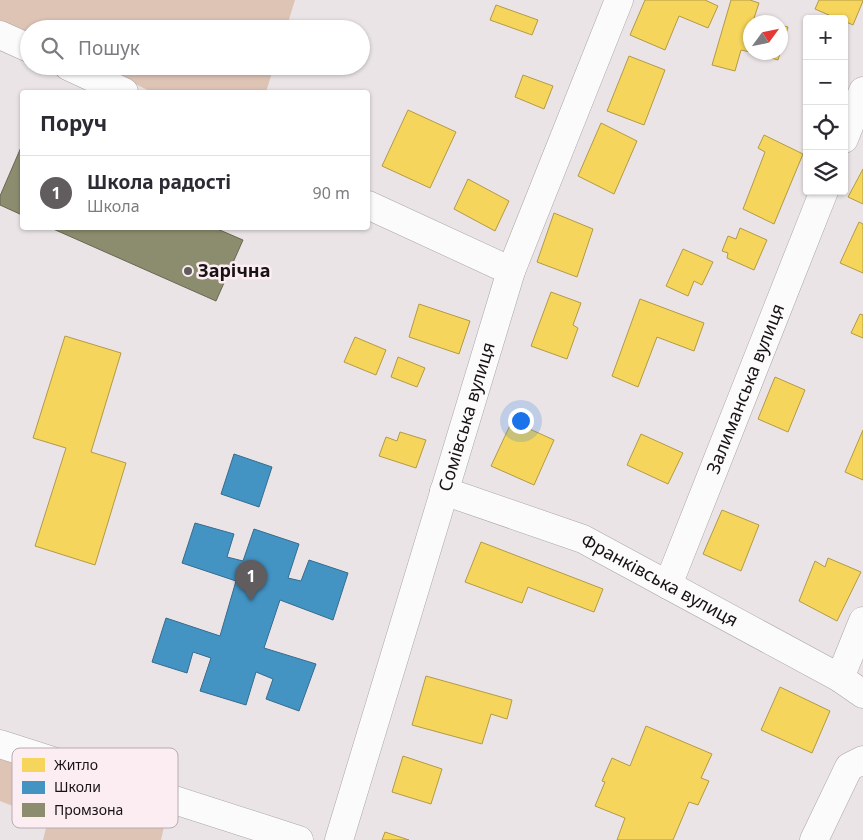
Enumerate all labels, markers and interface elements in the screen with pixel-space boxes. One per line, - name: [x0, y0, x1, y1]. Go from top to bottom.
- north arrow: [743, 15, 788, 60]
- map controls: [803, 15, 848, 195]
- button: +: [803, 15, 848, 60]
- search box: [20, 20, 370, 75]
- icon: search: [38, 34, 66, 62]
- text: Пошук: [78, 35, 140, 61]
- button: −: [803, 60, 848, 105]
- button: locate: [803, 105, 848, 150]
- text: Поруч: [40, 109, 107, 137]
- button: layers: [803, 150, 848, 195]
- text: Школа радості: [87, 169, 231, 195]
- text: 1: [51, 182, 61, 204]
- text: 90 m: [313, 182, 350, 204]
- text: Школа: [87, 195, 140, 217]
- place label: Зарічна: [198, 258, 270, 282]
- marker: Зарічна: [182, 265, 194, 277]
- street label: Залиманська вулиця: [700, 300, 789, 477]
- street label: Сомівська вулиця: [432, 339, 500, 494]
- your location: [508, 408, 534, 434]
- street label: Франківська вулиця: [577, 527, 743, 632]
- pin: 1: [235, 560, 267, 601]
- legend: [12, 748, 178, 828]
- text: Житло: [54, 755, 98, 774]
- text: Школи: [54, 777, 101, 796]
- text: Промзона: [54, 800, 123, 819]

